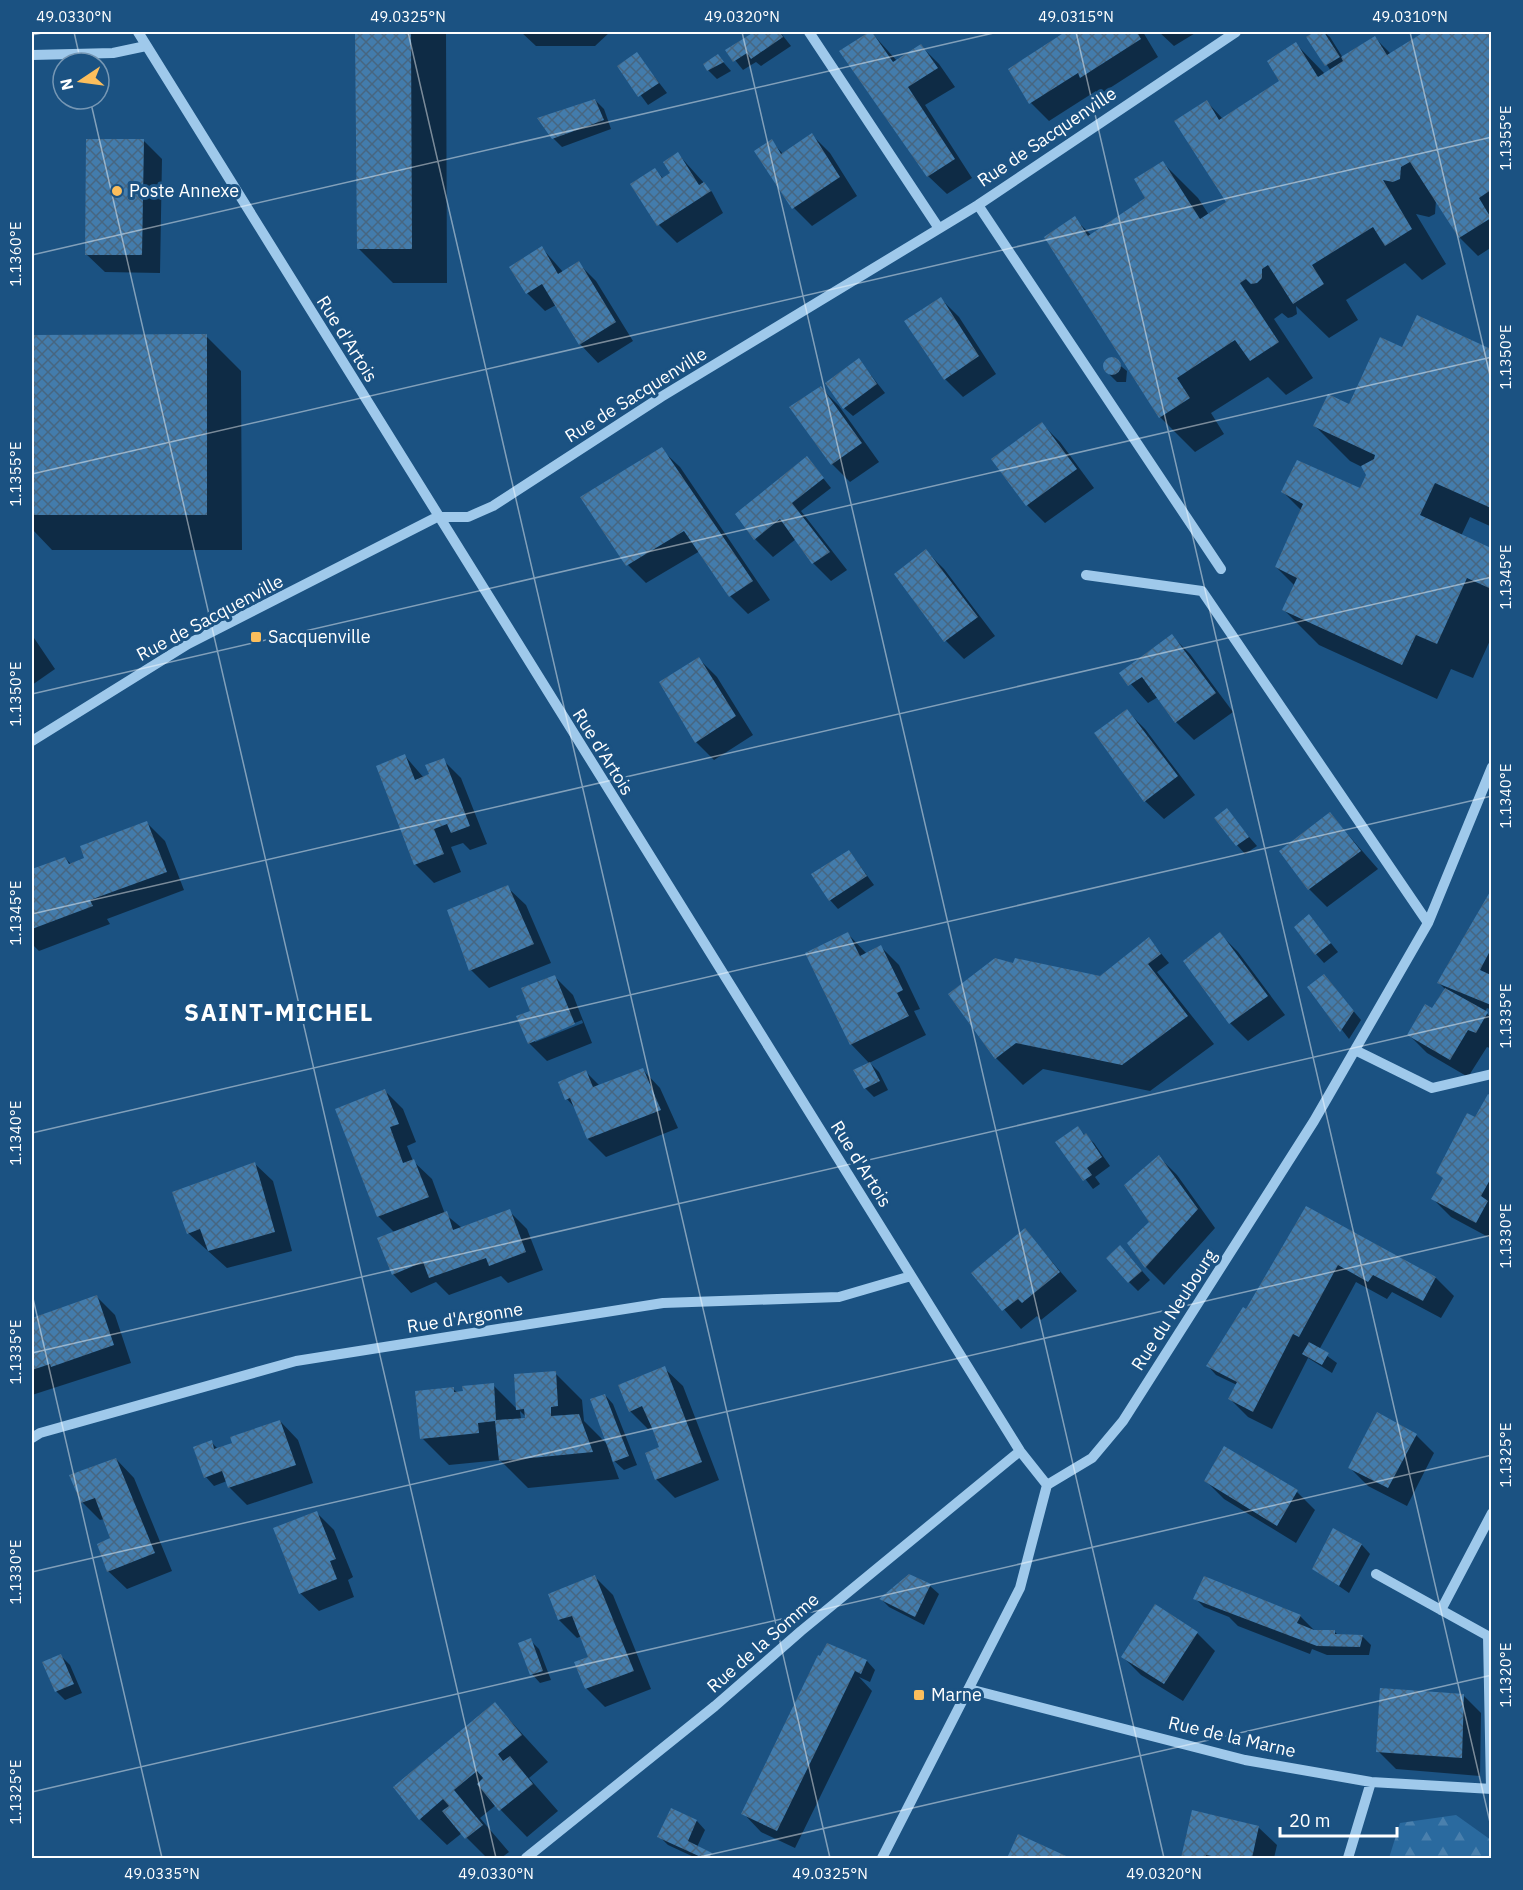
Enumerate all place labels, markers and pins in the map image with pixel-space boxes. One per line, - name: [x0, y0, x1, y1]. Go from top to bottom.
- place label: Poste Annexe: [129, 179, 239, 202]
- marker: Poste Annexe: [110, 184, 124, 198]
- place label: Sacquenville: [268, 625, 371, 648]
- marker: Sacquenville: [249, 630, 263, 644]
- place label: Marne: [931, 1683, 982, 1706]
- marker: Marne: [912, 1688, 926, 1702]

